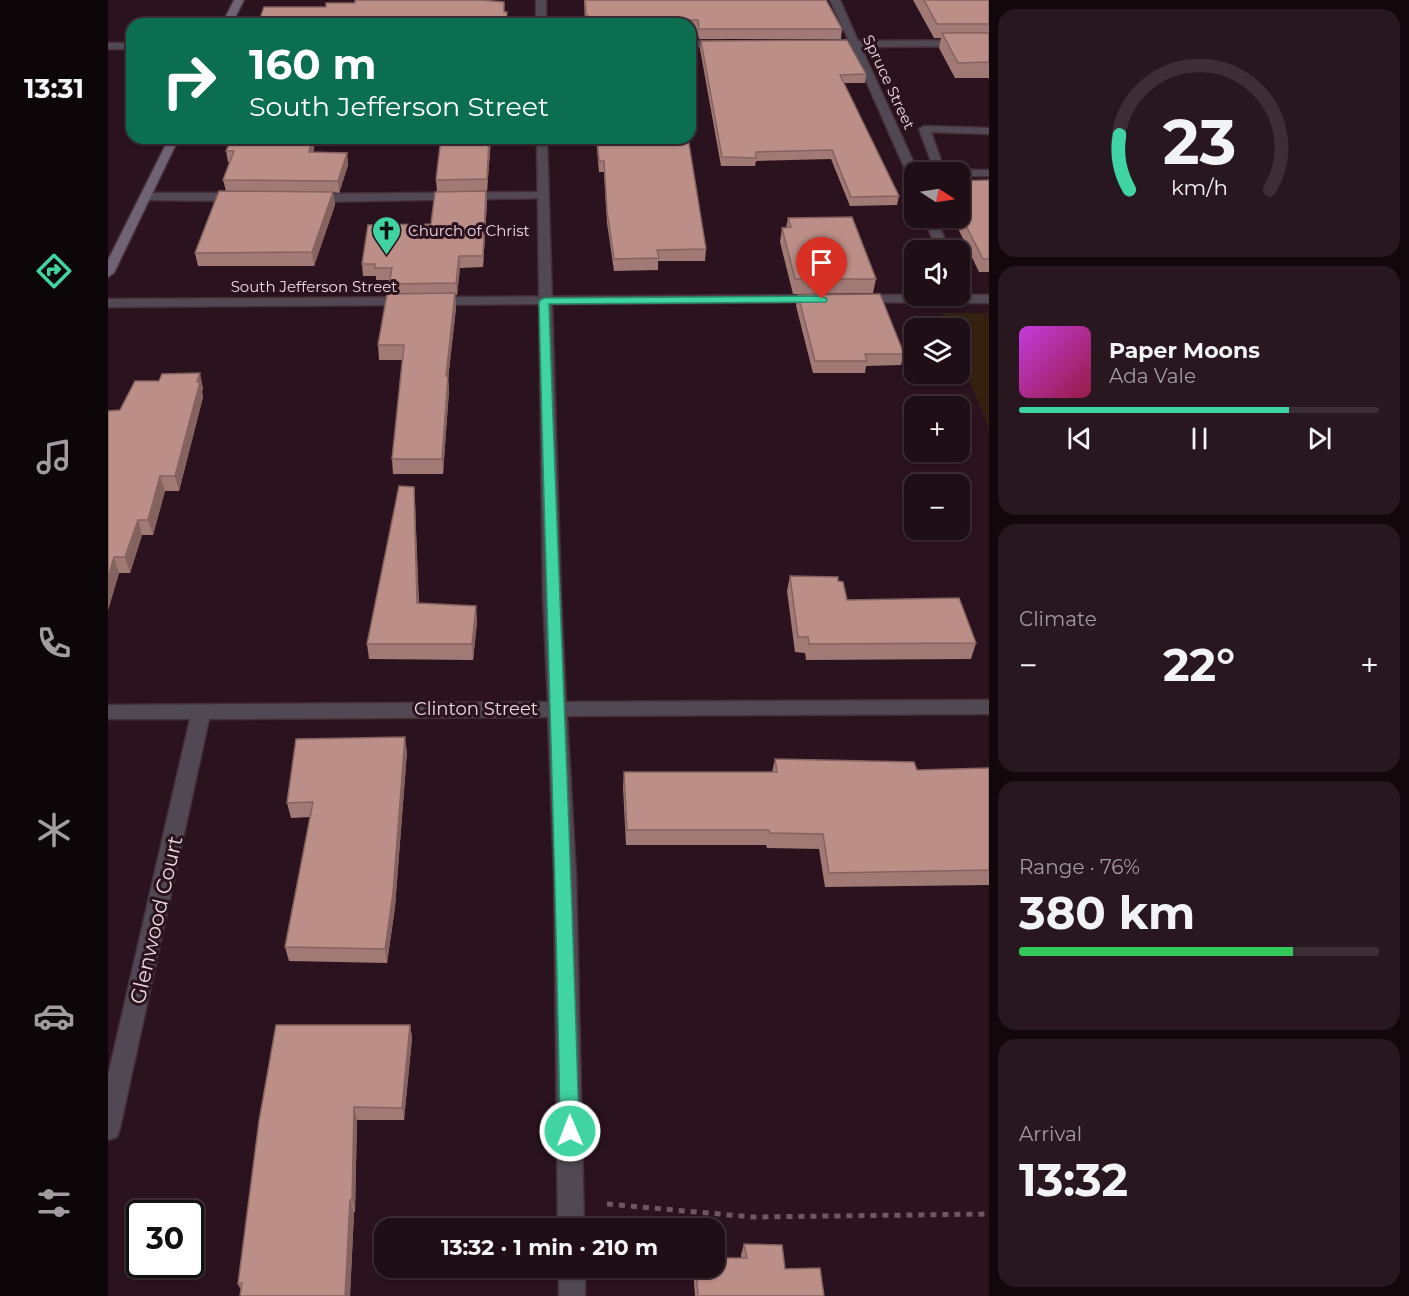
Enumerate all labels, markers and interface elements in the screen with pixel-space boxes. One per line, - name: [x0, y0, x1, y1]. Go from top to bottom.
- street label: Spruce Street: [859, 32, 919, 132]
- text: 160 m: [249, 38, 377, 90]
- icon: right: [150, 42, 228, 120]
- text: 13:31: [24, 72, 84, 105]
- text: South Jefferson Street: [249, 90, 549, 123]
- text: 23: [1162, 104, 1236, 180]
- north arrow: [904, 162, 970, 228]
- map controls: [904, 162, 970, 540]
- text: km/h: [1170, 175, 1228, 201]
- church icon: Church of Christ: [371, 214, 403, 256]
- place label: Church of Christ: [408, 221, 530, 240]
- pin: [796, 237, 847, 299]
- button: sound: [904, 240, 970, 306]
- icon: arrive: [805, 246, 838, 279]
- icon: directions: [33, 250, 75, 292]
- street label: South Jefferson Street: [231, 277, 397, 296]
- button: layers: [904, 318, 970, 384]
- text: Paper Moons: [1109, 337, 1260, 364]
- text: Ada Vale: [1109, 364, 1196, 388]
- button: +: [904, 396, 970, 462]
- icon: previous: [1063, 422, 1096, 455]
- icon: pause: [1183, 422, 1216, 455]
- icon: next: [1303, 422, 1336, 455]
- icon: music: [33, 436, 75, 478]
- button: −: [904, 474, 970, 540]
- text: Climate: [1019, 607, 1097, 631]
- icon: phone: [33, 622, 75, 664]
- text: 22°: [1163, 637, 1235, 692]
- text: −: [1019, 645, 1038, 685]
- text: +: [1360, 645, 1379, 685]
- street label: Clinton Street: [414, 698, 538, 720]
- icon: climate: [33, 809, 75, 851]
- street label: Glenwood Court: [125, 834, 187, 1006]
- text: Range · 76%: [1019, 855, 1140, 879]
- text: 380 km: [1019, 885, 1195, 940]
- icon: car: [33, 995, 75, 1037]
- position arrow: [538, 1099, 602, 1163]
- text: Arrival: [1019, 1122, 1082, 1146]
- text: 13:32: [1019, 1152, 1128, 1207]
- icon: filters: [33, 1182, 75, 1224]
- speed limit sign: 30: [126, 1200, 204, 1278]
- text: 13:32 · 1 min · 210 m: [441, 1234, 658, 1261]

